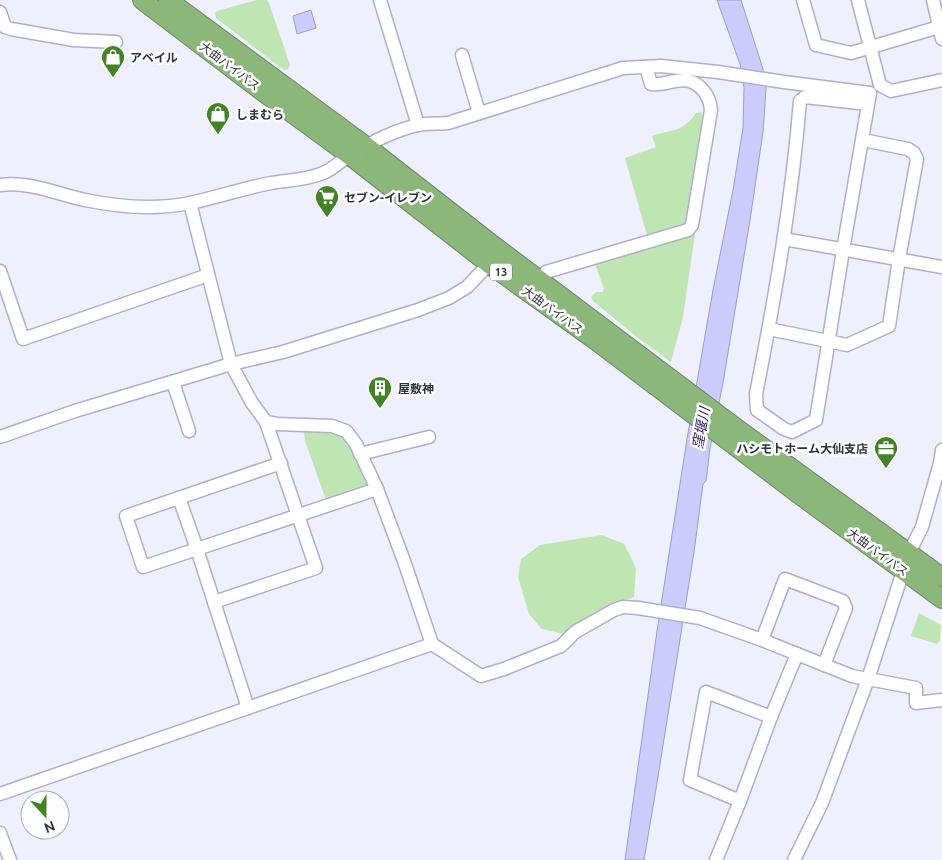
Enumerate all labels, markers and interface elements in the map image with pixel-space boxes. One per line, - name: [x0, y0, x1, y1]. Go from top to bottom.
- street label: 大曲バイパス: [197, 39, 263, 93]
- shop icon: アベイル: [100, 44, 126, 78]
- place label: アベイル: [130, 51, 178, 64]
- shop icon: しまむら: [205, 101, 231, 135]
- place label: しまむら: [236, 108, 284, 121]
- supermarket icon: セブン-イレブン: [314, 184, 340, 218]
- place label: セブン-イレブン: [344, 191, 432, 204]
- road number: 13: [490, 264, 512, 280]
- street label: 大曲バイパス: [520, 284, 586, 336]
- building icon: 屋敷神: [367, 375, 393, 409]
- place label: 屋敷神: [398, 382, 434, 395]
- water label: 窪堰川: [689, 404, 713, 450]
- office icon: ハシモトホーム大仙支店: [873, 435, 899, 469]
- place label: ハシモトホーム大仙支店: [736, 442, 868, 455]
- street label: 大曲バイパス: [845, 526, 911, 578]
- north arrow: [20, 790, 70, 840]
- text: N: [42, 818, 57, 836]

